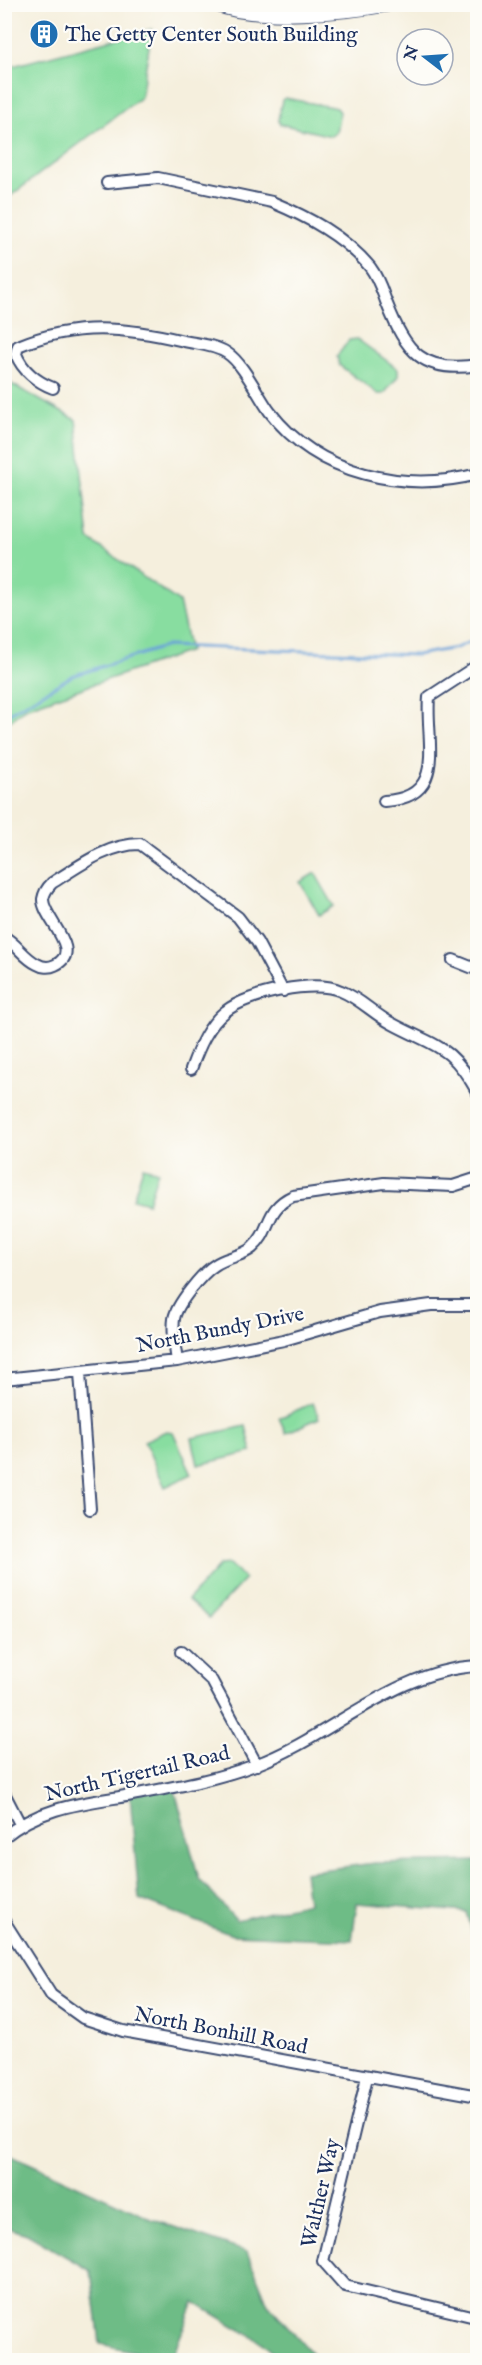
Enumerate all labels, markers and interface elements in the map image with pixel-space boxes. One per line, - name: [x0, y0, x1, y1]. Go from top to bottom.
- building icon: The Getty Center South Building: [28, 18, 60, 50]
- place label: The Getty Center South Building: [65, 22, 358, 49]
- north arrow: [395, 27, 455, 87]
- text: N: [401, 44, 424, 64]
- street label: North Bundy Drive: [134, 1301, 307, 1360]
- street label: North Tigertail Road: [42, 1740, 233, 1809]
- street label: North Bonhill Road: [132, 2001, 311, 2062]
- street label: Walther Way: [296, 2135, 347, 2251]

